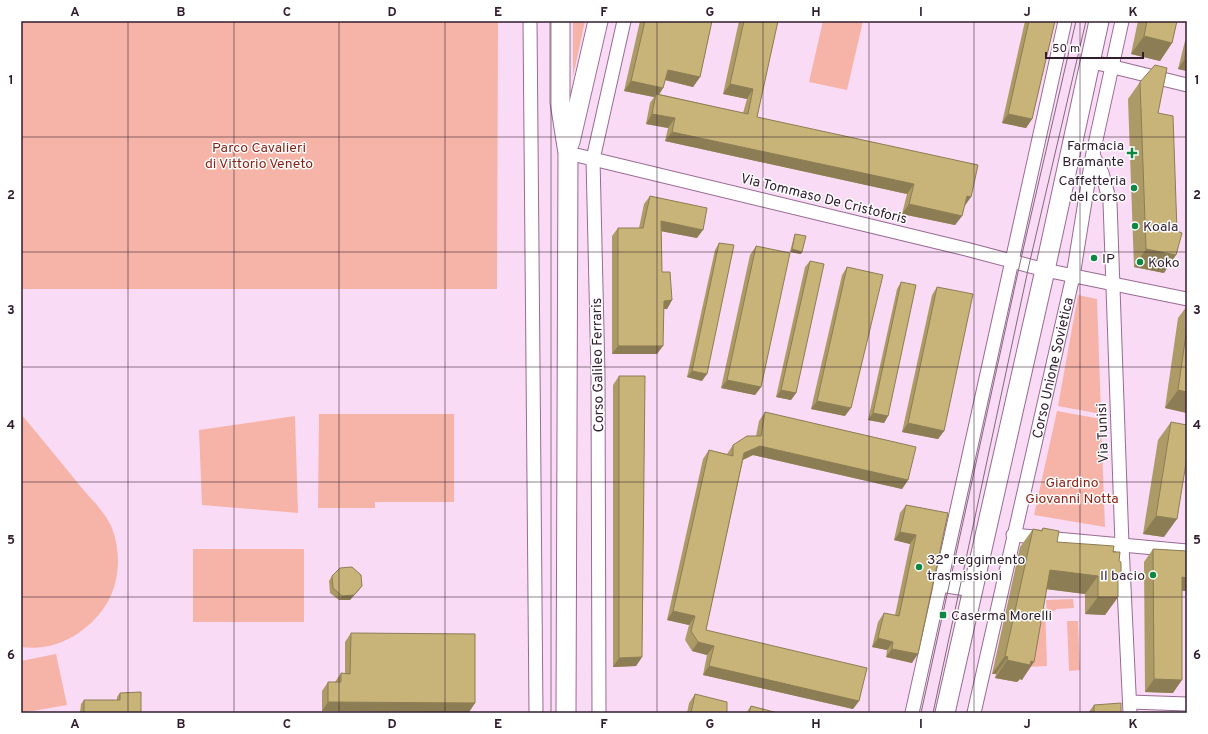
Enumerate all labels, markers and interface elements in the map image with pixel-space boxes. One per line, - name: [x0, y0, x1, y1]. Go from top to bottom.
- text: A: [70, 5, 80, 21]
- text: B: [177, 5, 186, 21]
- text: C: [283, 5, 291, 21]
- text: D: [387, 5, 397, 21]
- text: E: [494, 5, 502, 21]
- text: F: [600, 5, 608, 21]
- text: G: [706, 5, 715, 21]
- text: H: [811, 5, 821, 21]
- text: I: [919, 5, 923, 21]
- text: J: [1023, 5, 1031, 21]
- text: K: [1128, 5, 1138, 21]
- scale bar: [1046, 34, 1143, 60]
- text: 50 m: [1052, 41, 1080, 57]
- text: 1: [8, 73, 14, 89]
- text: 1: [1194, 73, 1200, 89]
- place label: Farmacia Bramante: [1062, 138, 1124, 171]
- park label: Parco Cavalieri di Vittorio Veneto: [205, 140, 313, 173]
- marker: Farmacia Bramante: [1127, 148, 1137, 158]
- street label: Via Tommaso De Cristoforis: [738, 170, 909, 228]
- place label: Caffetteria del corso: [1059, 173, 1126, 206]
- marker: Caffetteria del corso: [1129, 183, 1139, 193]
- text: 2: [7, 188, 15, 204]
- text: 2: [1193, 188, 1201, 204]
- place label: Koala: [1143, 219, 1178, 236]
- marker: Koala: [1130, 221, 1140, 231]
- place label: IP: [1102, 251, 1115, 268]
- marker: IP: [1089, 253, 1099, 263]
- place label: Koko: [1148, 255, 1180, 272]
- marker: Koko: [1135, 257, 1145, 267]
- street label: Corso Unione Sovietica: [1029, 296, 1078, 440]
- street label: Corso Galileo Ferraris: [589, 298, 608, 432]
- text: 3: [7, 303, 15, 319]
- text: 3: [1193, 303, 1201, 319]
- street label: Via Tunisi: [1094, 403, 1113, 463]
- text: 4: [7, 418, 15, 434]
- text: 4: [1193, 418, 1201, 434]
- park label: Giardino Giovanni Notta: [1025, 475, 1119, 508]
- text: 5: [7, 533, 15, 549]
- text: 5: [1193, 533, 1201, 549]
- place label: 32° reggimento trasmissioni: [927, 552, 1025, 585]
- marker: 32° reggimento trasmissioni: [914, 562, 924, 572]
- place label: Il bacio: [1100, 568, 1145, 585]
- marker: Il bacio: [1148, 570, 1158, 580]
- place label: Caserma Morelli: [951, 608, 1052, 625]
- marker: Caserma Morelli: [938, 610, 948, 620]
- text: 6: [7, 648, 15, 664]
- text: 6: [1193, 648, 1201, 664]
- text: A: [70, 717, 80, 733]
- text: B: [177, 717, 186, 733]
- text: C: [283, 717, 291, 733]
- text: D: [387, 717, 397, 733]
- text: E: [494, 717, 502, 733]
- text: F: [600, 717, 608, 733]
- text: G: [706, 717, 715, 733]
- text: H: [811, 717, 821, 733]
- text: I: [919, 717, 923, 733]
- text: J: [1023, 717, 1031, 733]
- text: K: [1128, 717, 1138, 733]

